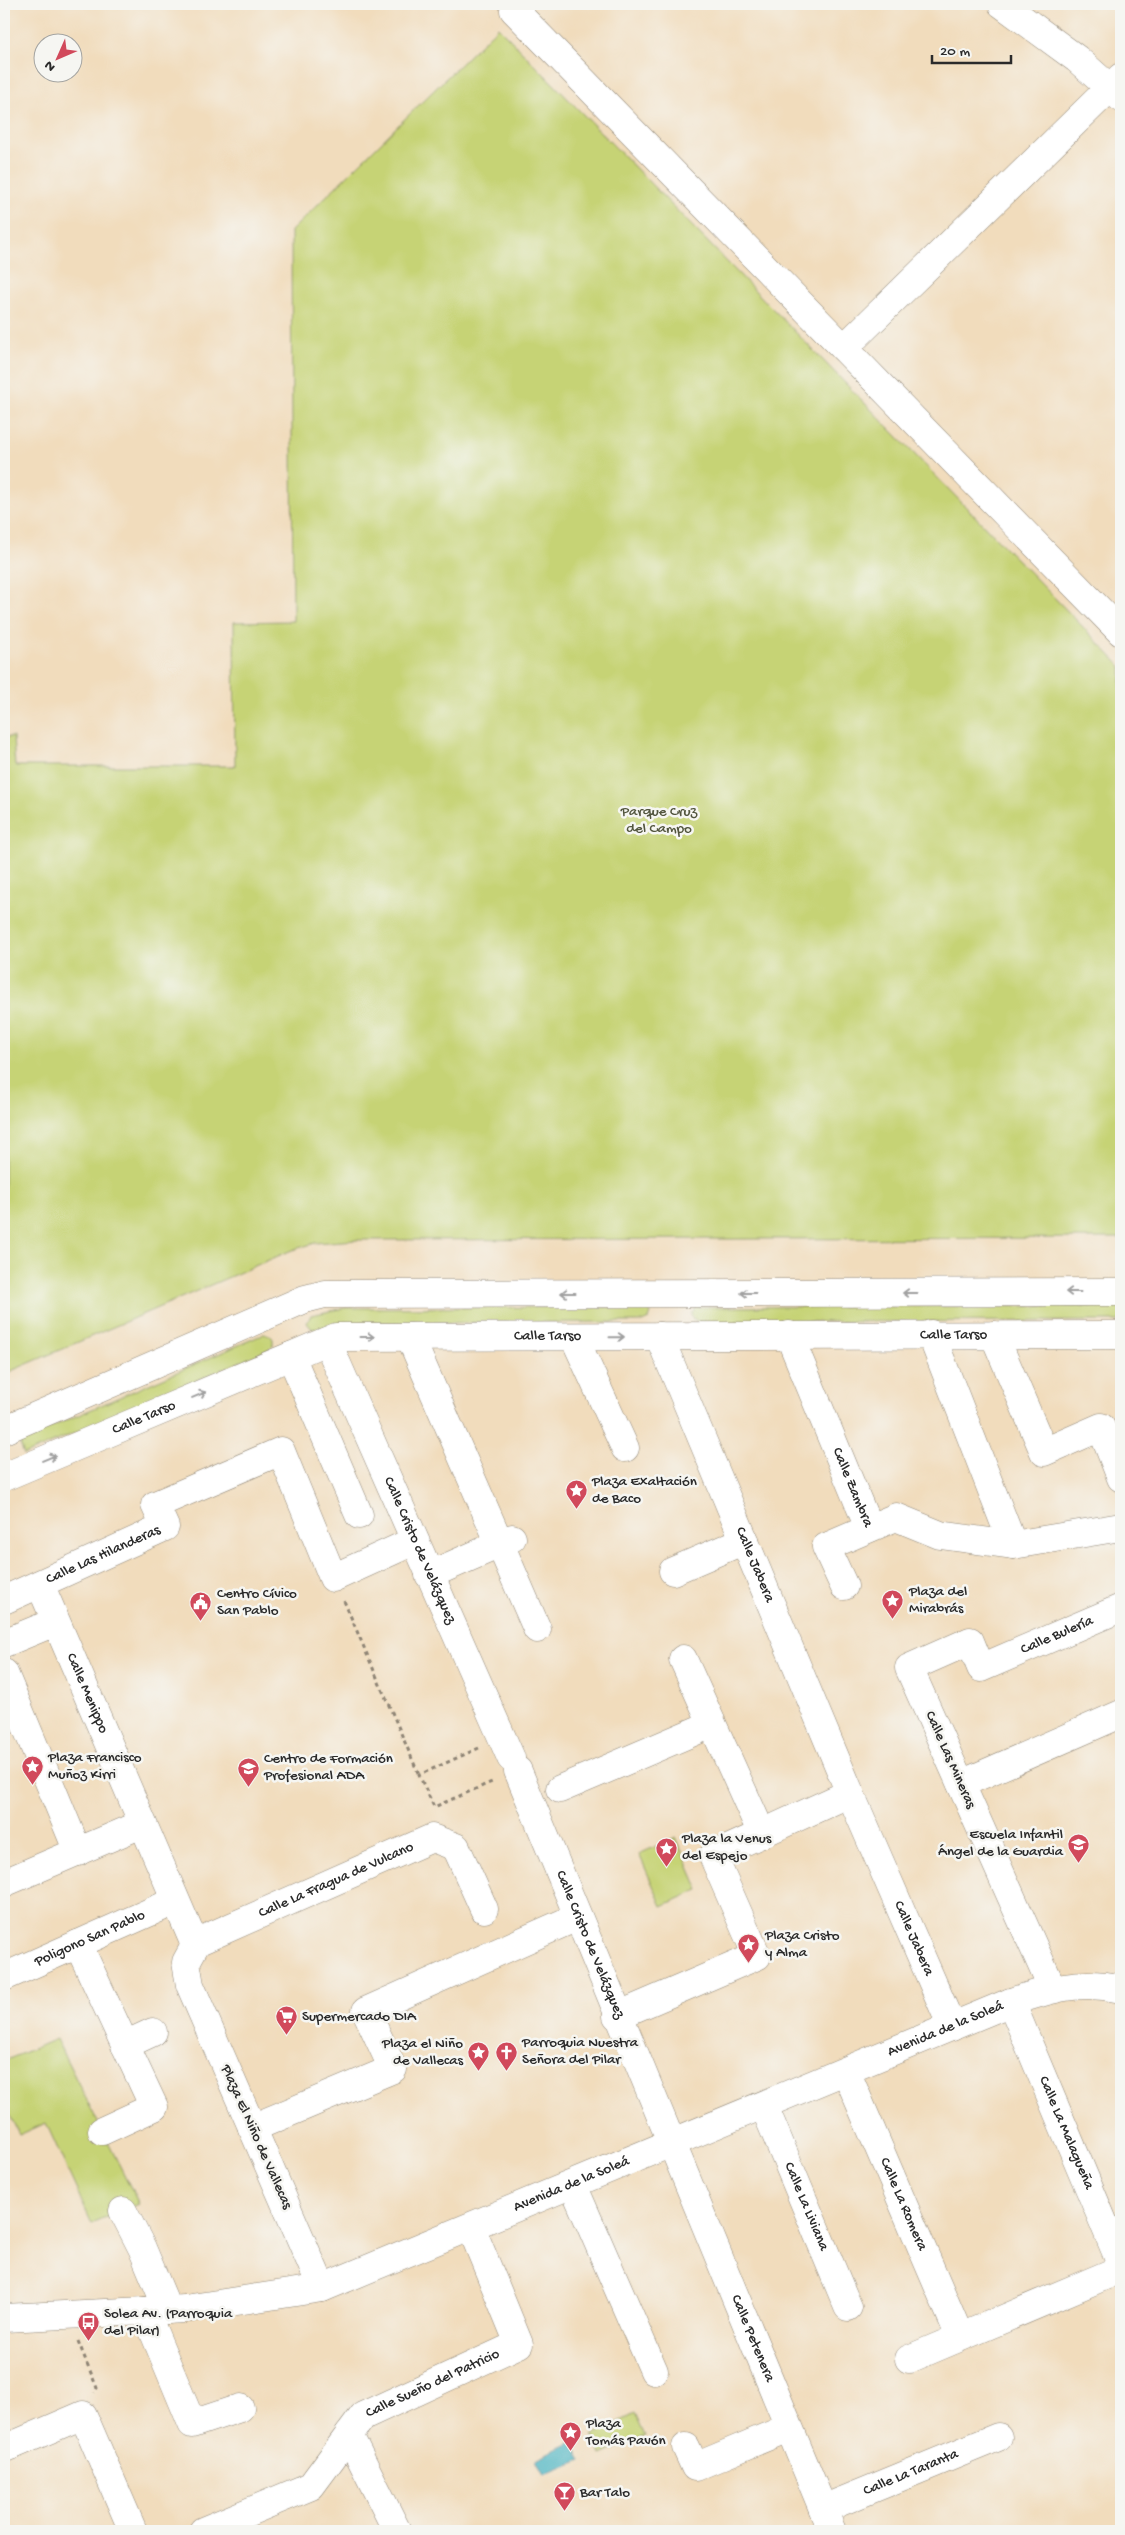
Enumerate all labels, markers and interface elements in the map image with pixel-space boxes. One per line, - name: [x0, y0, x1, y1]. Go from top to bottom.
- north arrow: [32, 32, 82, 82]
- scale bar: [932, 32, 1011, 64]
- text: 20 m: [940, 43, 970, 61]
- text: N: [41, 56, 60, 75]
- park label: Parque Cruz del Campo: [620, 803, 698, 838]
- one-way arrow: [1065, 1287, 1081, 1297]
- one-way arrow: [560, 1288, 576, 1298]
- one-way arrow: [740, 1288, 756, 1298]
- one-way arrow: [902, 1288, 918, 1298]
- street label: Calle Tarso: [920, 1326, 987, 1345]
- street label: Calle Tarso: [514, 1327, 581, 1346]
- one-way arrow: [358, 1332, 375, 1342]
- one-way arrow: [608, 1332, 625, 1342]
- one-way arrow: [190, 1390, 206, 1399]
- street label: Calle Tarso: [110, 1397, 179, 1439]
- street label: Calle Zambra: [828, 1445, 877, 1531]
- one-way arrow: [41, 1453, 56, 1462]
- place label: Plaza Exaltación de Baco: [591, 1473, 697, 1508]
- street label: Calle Cristo de Velázquez: [379, 1474, 460, 1627]
- place icon: Plaza Exaltación de Baco: [564, 1479, 588, 1510]
- street label: Calle Las Hilanderas: [43, 1521, 164, 1589]
- street label: Calle Jabera: [731, 1524, 779, 1606]
- place label: Plaza del Mirabrás: [908, 1583, 967, 1618]
- place label: Centro Cívico San Pablo: [217, 1585, 297, 1620]
- place icon: Plaza del Mirabrás: [881, 1589, 905, 1620]
- public building icon: Centro Cívico San Pablo: [189, 1591, 213, 1622]
- street label: Calle Bulería: [1018, 1612, 1097, 1659]
- street label: Calle Menippo: [62, 1650, 112, 1736]
- street label: Calle Las Mineras: [920, 1708, 980, 1812]
- place label: Plaza Francisco Muñoz Kirri: [47, 1749, 142, 1784]
- place label: Centro de Formación Profesional ADA: [263, 1750, 393, 1785]
- place icon: Plaza Francisco Muñoz Kirri: [20, 1755, 44, 1786]
- school or university icon: Centro de Formación Profesional ADA: [236, 1756, 260, 1787]
- place label: Escuela Infantil Ángel de la Guardia: [938, 1826, 1064, 1861]
- place label: Plaza la Venus del Espejo: [681, 1830, 772, 1865]
- school or university icon: Escuela Infantil Ángel de la Guardia: [1067, 1832, 1091, 1863]
- place icon: Plaza la Venus del Espejo: [654, 1836, 678, 1867]
- street label: Calle La Fragua de Vulcano: [256, 1838, 417, 1923]
- street label: Calle Cristo de Velázquez: [551, 1868, 629, 2022]
- street label: Calle Jabera: [889, 1898, 938, 1979]
- street label: Poligono San Pablo: [31, 1906, 148, 1972]
- place label: Plaza Cristo y Alma: [764, 1927, 840, 1962]
- place icon: Plaza Cristo y Alma: [737, 1933, 761, 1964]
- street label: Avenida de la Soleá: [885, 1997, 1007, 2061]
- supermarket icon: Supermercado DIA: [274, 2005, 298, 2036]
- place label: Supermercado DIA: [302, 2008, 417, 2026]
- place label: Parroquia Nuestra Señora del Pilar: [521, 2034, 639, 2069]
- place label: Plaza el Niño de Vallecas: [381, 2035, 463, 2070]
- church icon: Parroquia Nuestra Señora del Pilar: [494, 2040, 518, 2071]
- place icon: Plaza el Niño de Vallecas: [467, 2041, 491, 2072]
- street label: Plaza El Niño de Vallecas: [216, 2061, 296, 2212]
- street label: Calle La Malagueña: [1034, 2074, 1098, 2193]
- street label: Avenida de la Soleá: [511, 2152, 633, 2216]
- street label: Calle La Romera: [875, 2155, 931, 2254]
- street label: Calle La Liviana: [780, 2160, 833, 2254]
- street label: Calle Petenera: [726, 2292, 779, 2385]
- place label: Solea Av. (Parroquia del Pilar): [104, 2305, 233, 2340]
- bus stop icon: Solea Av. (Parroquia del Pilar): [76, 2311, 100, 2342]
- street label: Calle Sueño del Patricio: [363, 2345, 503, 2422]
- place label: Plaza Tomás Pavón: [585, 2415, 666, 2450]
- place icon: Plaza Tomás Pavón: [558, 2421, 582, 2452]
- street label: Calle La Taranta: [861, 2445, 962, 2500]
- bar icon: Bar Talo: [552, 2481, 576, 2512]
- place label: Bar Talo: [579, 2484, 630, 2502]

